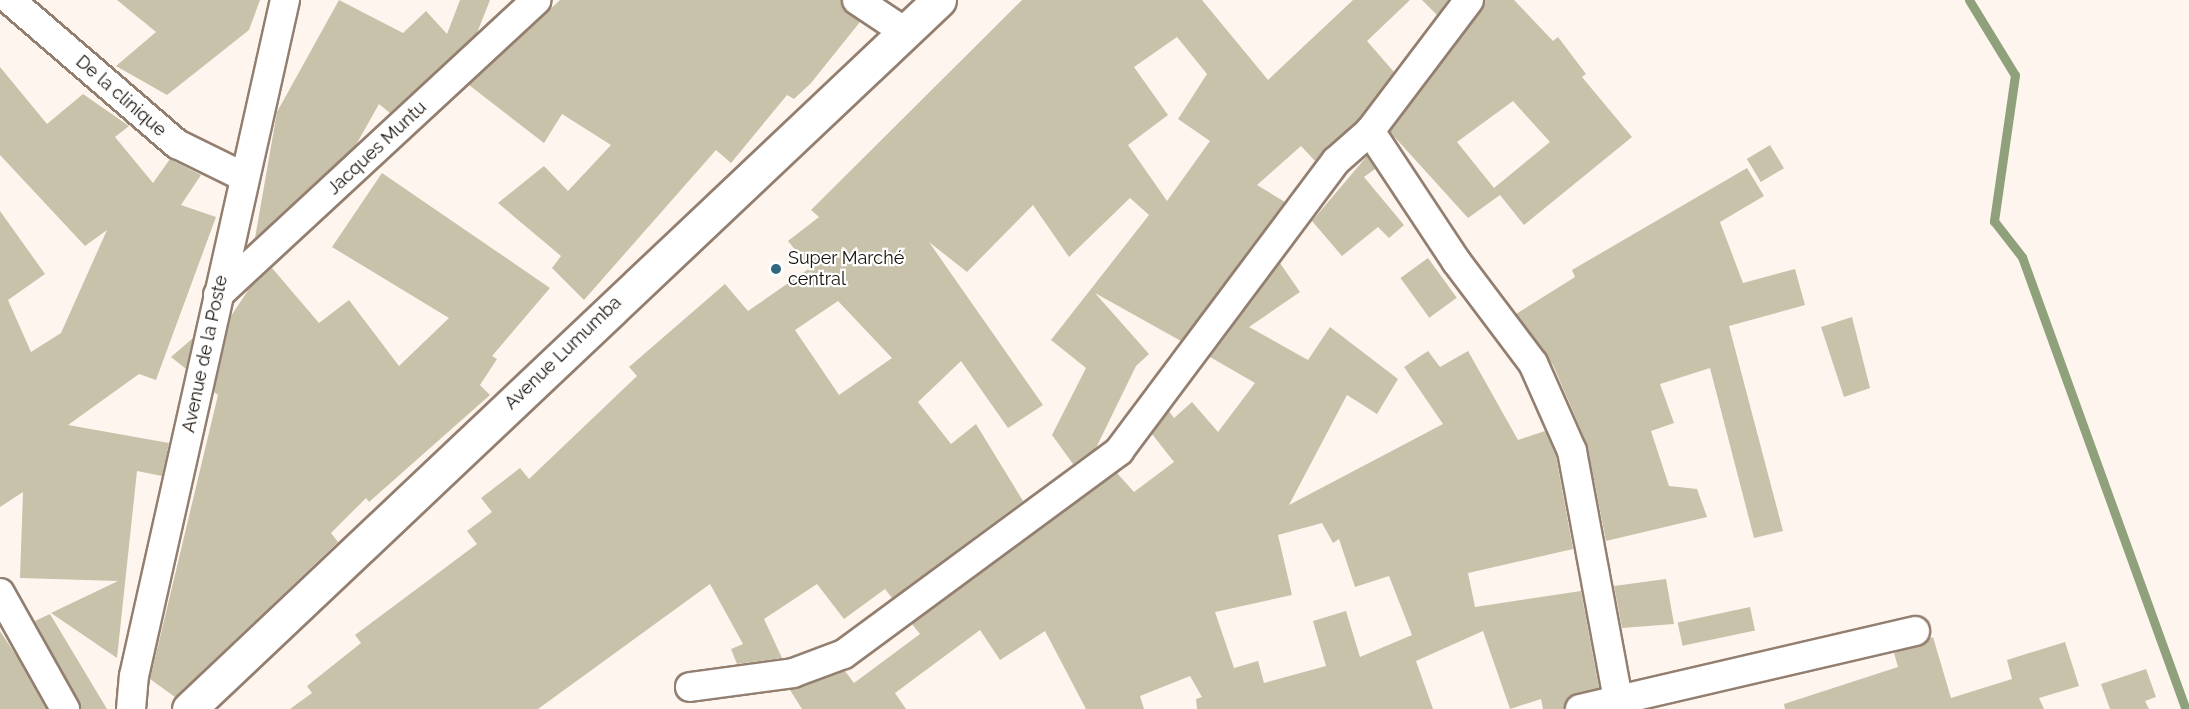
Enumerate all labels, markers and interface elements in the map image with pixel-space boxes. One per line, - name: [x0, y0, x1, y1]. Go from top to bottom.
- street label: De la clinique: [71, 51, 171, 141]
- street label: Jacques Muntu: [323, 97, 431, 199]
- place label: Super Marché central: [788, 248, 905, 290]
- marker: Super Marché central: [769, 262, 783, 276]
- street label: Avenue de la Poste: [178, 273, 232, 435]
- street label: Avenue Lumumba: [500, 292, 626, 414]

